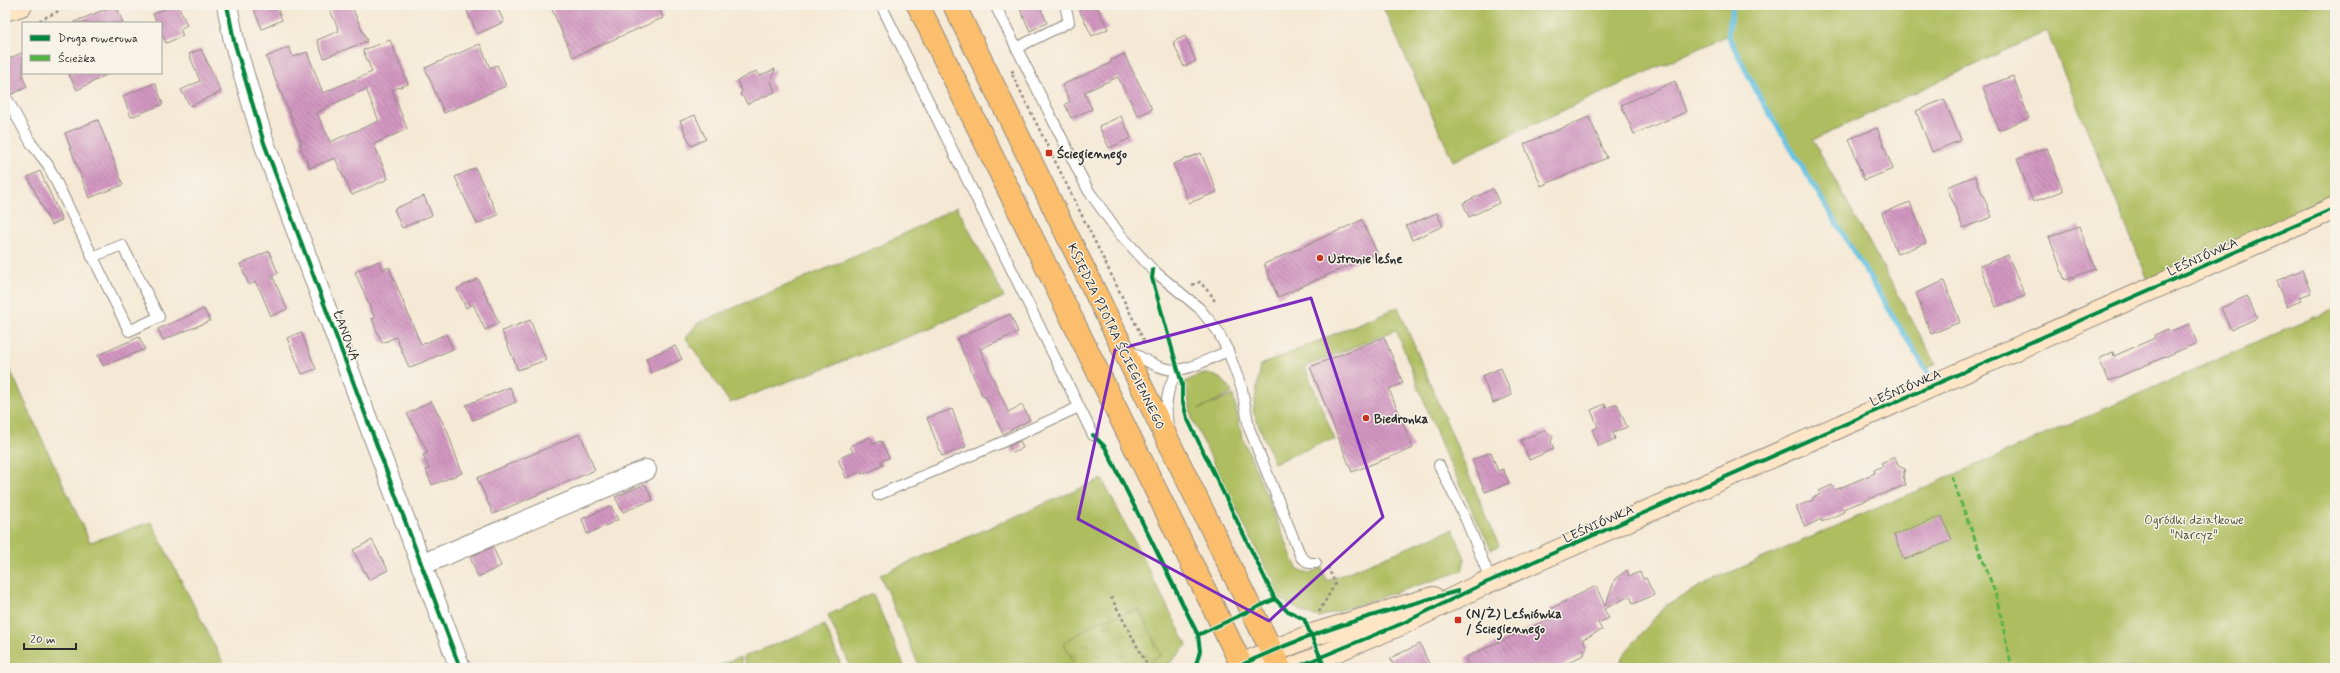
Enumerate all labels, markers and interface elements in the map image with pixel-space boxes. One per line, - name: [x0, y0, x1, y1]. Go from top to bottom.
- legend: [22, 22, 162, 74]
- text: Droga rowerowa: [58, 31, 138, 47]
- text: Ścieżka: [58, 51, 96, 67]
- place label: Ściegiennego: [1057, 145, 1127, 166]
- marker: Ściegiennego: [1044, 148, 1054, 158]
- street label: LEŚNIÓWKA: [2164, 233, 2241, 281]
- street label: KSIĘDZA PIOTRA ŚCIEGIENNEGO: [1063, 240, 1169, 433]
- place label: Ustronie leśne: [1328, 251, 1403, 268]
- marker: Ustronie leśne: [1315, 253, 1325, 263]
- street label: ŁANOWA: [328, 307, 363, 364]
- street label: LEŚNIÓWKA: [1867, 365, 1944, 411]
- place label: Biedronka: [1374, 411, 1429, 428]
- marker: Biedronka: [1361, 413, 1371, 423]
- street label: LEŚNIÓWKA: [1560, 500, 1637, 548]
- park label: Ogródki działkowe "Narcyz": [2144, 512, 2244, 544]
- place label: (N/Ż) Leśniówka / Ściegiennego: [1466, 606, 1562, 641]
- marker: (N/Ż) Leśniówka / Ściegiennego: [1453, 615, 1463, 625]
- scale bar: [24, 625, 76, 651]
- text: 20 m: [30, 632, 56, 648]

